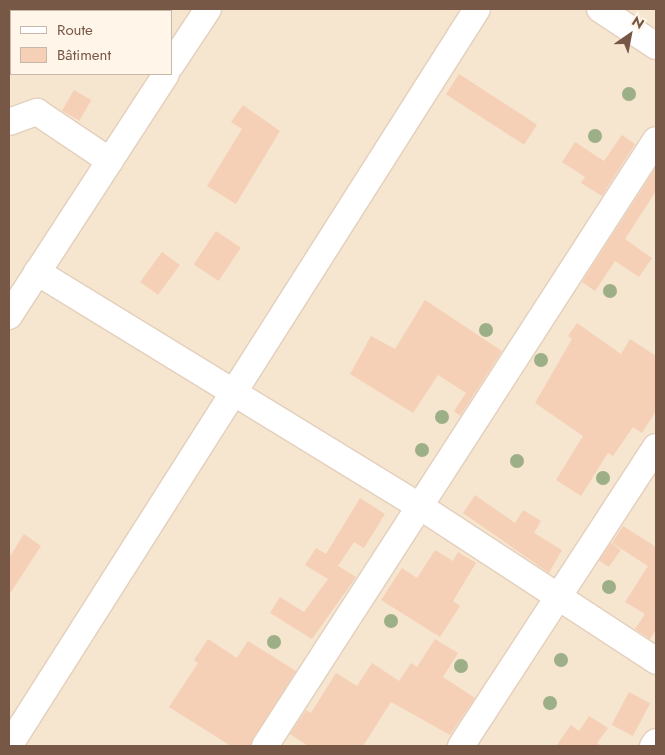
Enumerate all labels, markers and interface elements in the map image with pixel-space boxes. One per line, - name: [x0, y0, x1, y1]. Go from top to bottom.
- legend: [10, 10, 172, 75]
- north arrow: [605, 10, 655, 60]
- text: N: [628, 11, 648, 34]
- text: Route: [57, 19, 93, 41]
- text: Bâtiment: [57, 44, 111, 66]

